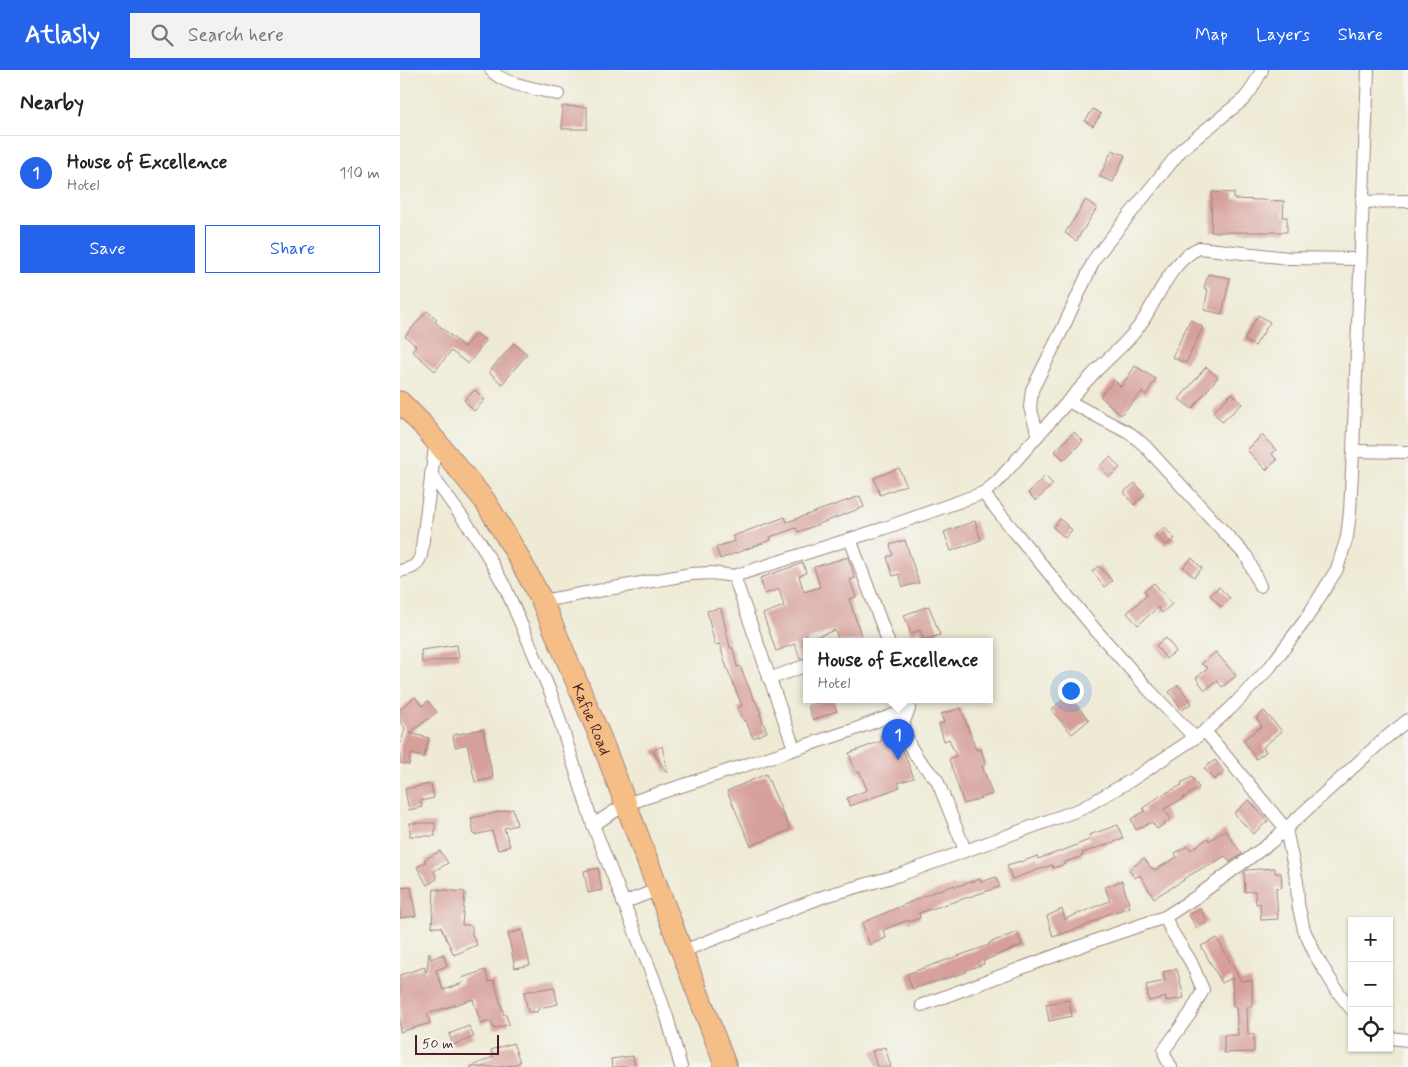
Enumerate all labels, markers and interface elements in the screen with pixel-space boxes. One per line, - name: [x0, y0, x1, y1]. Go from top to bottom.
- search box: [130, 13, 480, 58]
- text: Atlasly: [25, 20, 100, 51]
- icon: search: [148, 21, 176, 49]
- text: Search here: [188, 23, 284, 48]
- text: Map: [1195, 23, 1228, 47]
- text: Layers: [1256, 23, 1310, 47]
- text: Share: [1338, 23, 1383, 47]
- text: Nearby: [20, 89, 84, 117]
- text: House of Excellence: [67, 150, 227, 175]
- text: 1: [32, 163, 40, 184]
- text: 110 m: [339, 163, 380, 184]
- text: Hotel: [67, 175, 100, 196]
- button: Save: [20, 225, 195, 273]
- button: Share: [205, 225, 380, 273]
- popup: [803, 638, 993, 703]
- text: House of Excellence: [818, 648, 978, 673]
- text: Hotel: [818, 673, 850, 694]
- your location: [1058, 678, 1084, 704]
- street label: Kafue Road: [566, 680, 615, 758]
- pin: 1: [882, 719, 914, 760]
- map controls: [1348, 917, 1393, 1052]
- button: +: [1348, 917, 1393, 962]
- button: −: [1348, 962, 1393, 1007]
- button: locate: [1348, 1007, 1393, 1052]
- scale bar: [415, 1032, 499, 1055]
- text: 50 m: [422, 1035, 453, 1053]

